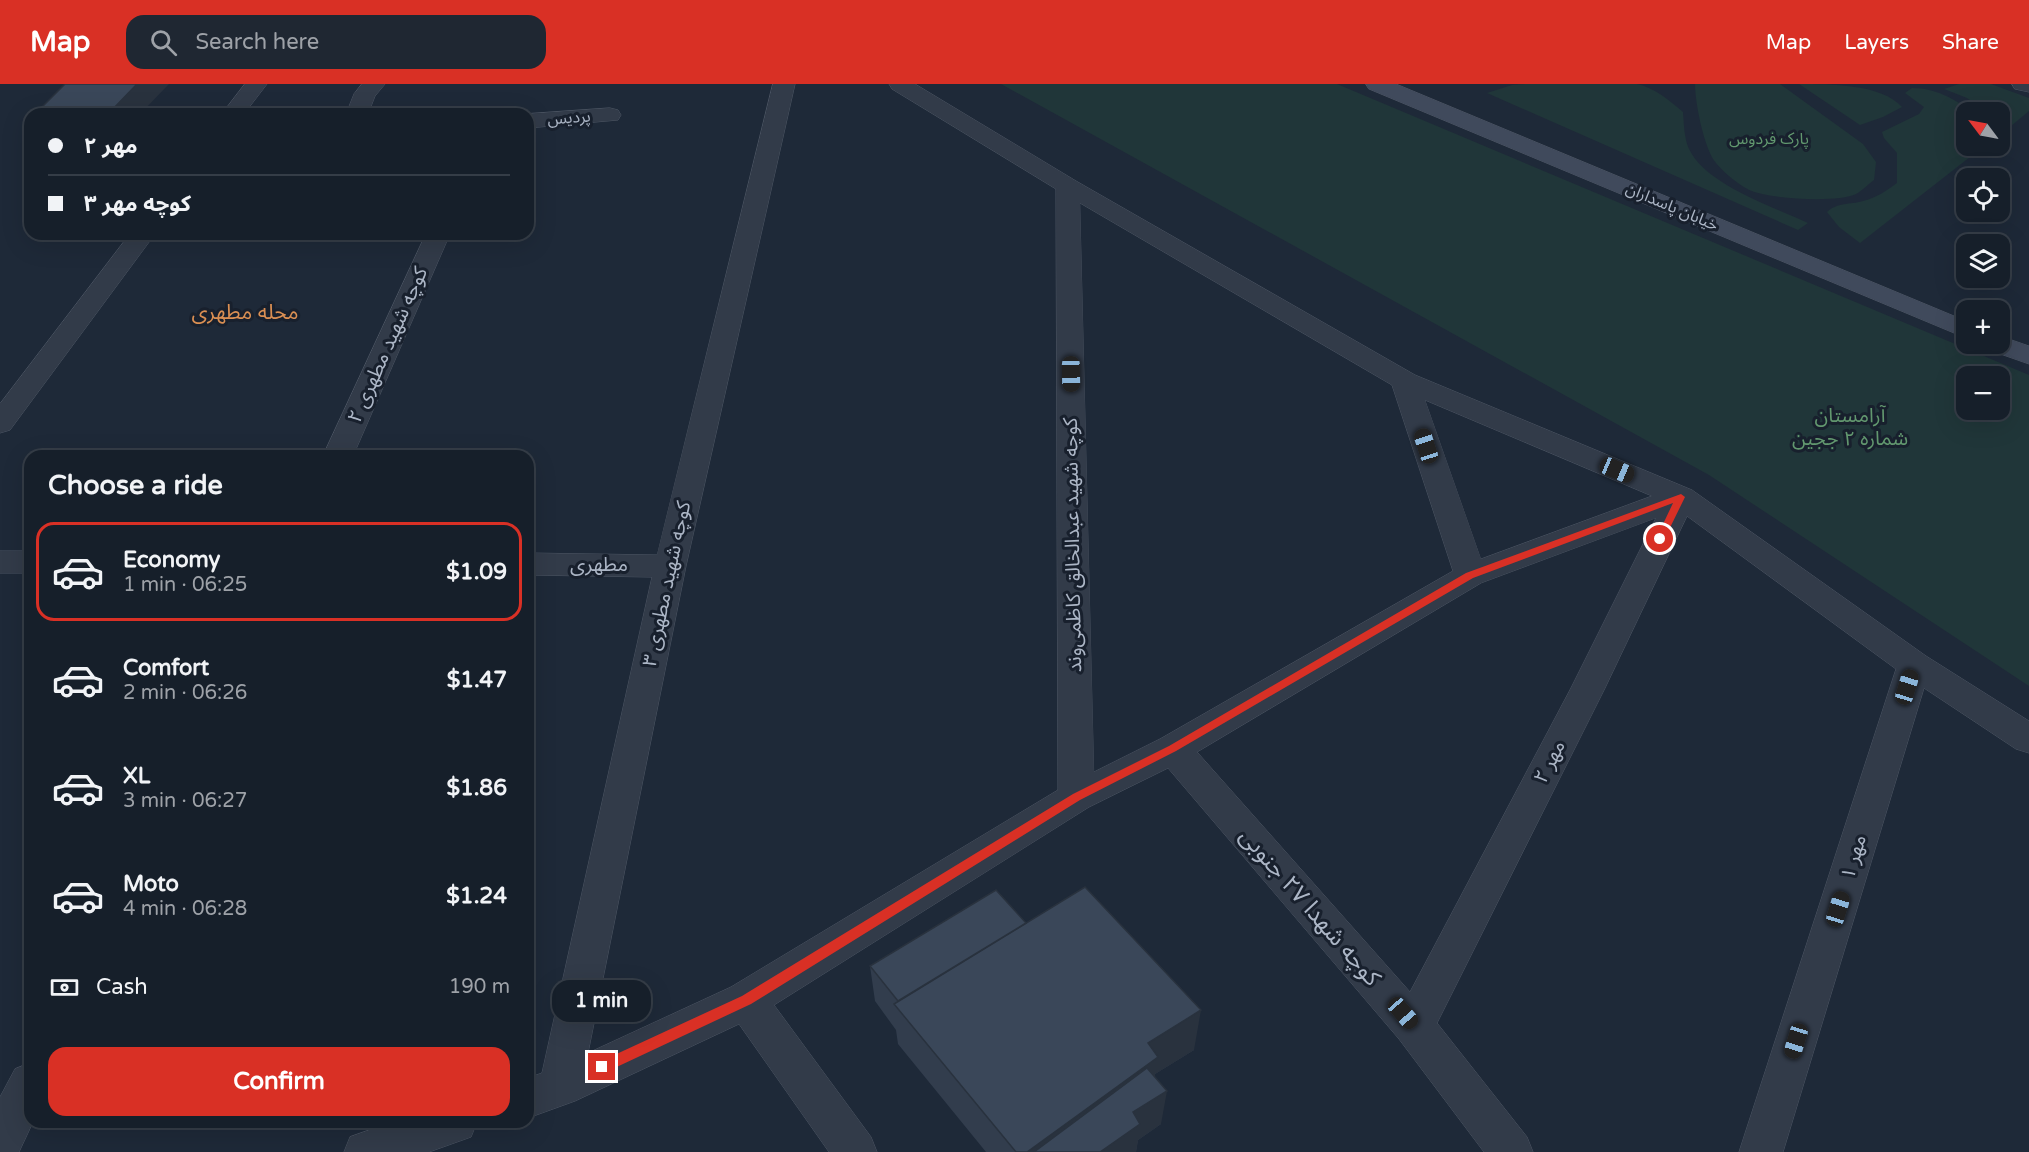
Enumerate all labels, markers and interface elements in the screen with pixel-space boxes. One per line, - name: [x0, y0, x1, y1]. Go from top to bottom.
- search box: [126, 15, 546, 69]
- text: Map: [30, 25, 90, 59]
- icon: search: [147, 26, 180, 59]
- text: Search here: [195, 29, 319, 55]
- text: Map: [1766, 30, 1811, 55]
- text: Layers: [1844, 30, 1909, 55]
- text: Share: [1942, 30, 1999, 55]
- north arrow: [1956, 102, 2010, 156]
- map controls: [1956, 102, 2010, 420]
- street label: پردیس: [547, 107, 591, 130]
- park label: پارک فردوس: [1729, 129, 1809, 149]
- text: مهر ۲: [84, 133, 138, 159]
- button: locate: [1956, 168, 2010, 222]
- street label: خیابان پاسداران: [1623, 179, 1721, 236]
- text: کوچه مهر ۳: [84, 191, 191, 217]
- button: layers: [1956, 234, 2010, 288]
- street label: کوچه شهید مطهری ۲: [343, 263, 434, 427]
- district label: محله مطهری: [191, 300, 299, 325]
- button: +: [1956, 300, 2010, 354]
- car: [1062, 356, 1080, 392]
- button: −: [1956, 366, 2010, 420]
- park label: آرامستان شماره ۲ ججین: [1792, 404, 1908, 451]
- street label: کوچه شهید عبدالخالق کاظمی‌وند: [1059, 417, 1087, 673]
- car: [1412, 426, 1440, 466]
- car: [1597, 455, 1637, 485]
- text: Choose a ride: [48, 469, 223, 502]
- street label: کوچه شهید مطهری ۳: [638, 499, 696, 669]
- route start: [1646, 525, 1673, 552]
- icon: car: [51, 545, 105, 599]
- text: Economy: [123, 547, 220, 573]
- street label: مطهری: [570, 553, 628, 577]
- text: $1.09: [446, 559, 507, 585]
- text: 1 min · 06:25: [123, 573, 247, 597]
- icon: car: [51, 653, 105, 707]
- text: Comfort: [123, 655, 209, 681]
- text: $1.47: [447, 667, 507, 693]
- car: [1893, 667, 1921, 707]
- text: 2 min · 06:26: [123, 681, 247, 705]
- street label: مهر ۲: [1529, 736, 1571, 788]
- icon: car: [51, 761, 105, 815]
- text: XL: [123, 763, 150, 789]
- text: $1.86: [446, 775, 507, 801]
- text: 3 min · 06:27: [123, 789, 247, 813]
- street label: کوچه شهدا ۲۷ جنوبی: [1233, 822, 1387, 993]
- street label: مهر ۱: [1836, 832, 1872, 882]
- icon: car: [51, 869, 105, 923]
- text: Moto: [123, 871, 179, 897]
- text: $1.24: [446, 883, 507, 909]
- car: [1824, 889, 1852, 929]
- text: 4 min · 06:28: [123, 897, 247, 921]
- icon: cash: [48, 971, 81, 1004]
- text: Cash: [96, 974, 148, 1000]
- text: 190 m: [449, 975, 510, 999]
- callout: 1 min: [552, 980, 652, 1022]
- text: 1 min: [575, 989, 628, 1013]
- car: [1384, 994, 1422, 1032]
- car: [1782, 1021, 1810, 1061]
- button: Confirm: [48, 1047, 510, 1116]
- route end: [588, 1053, 615, 1080]

